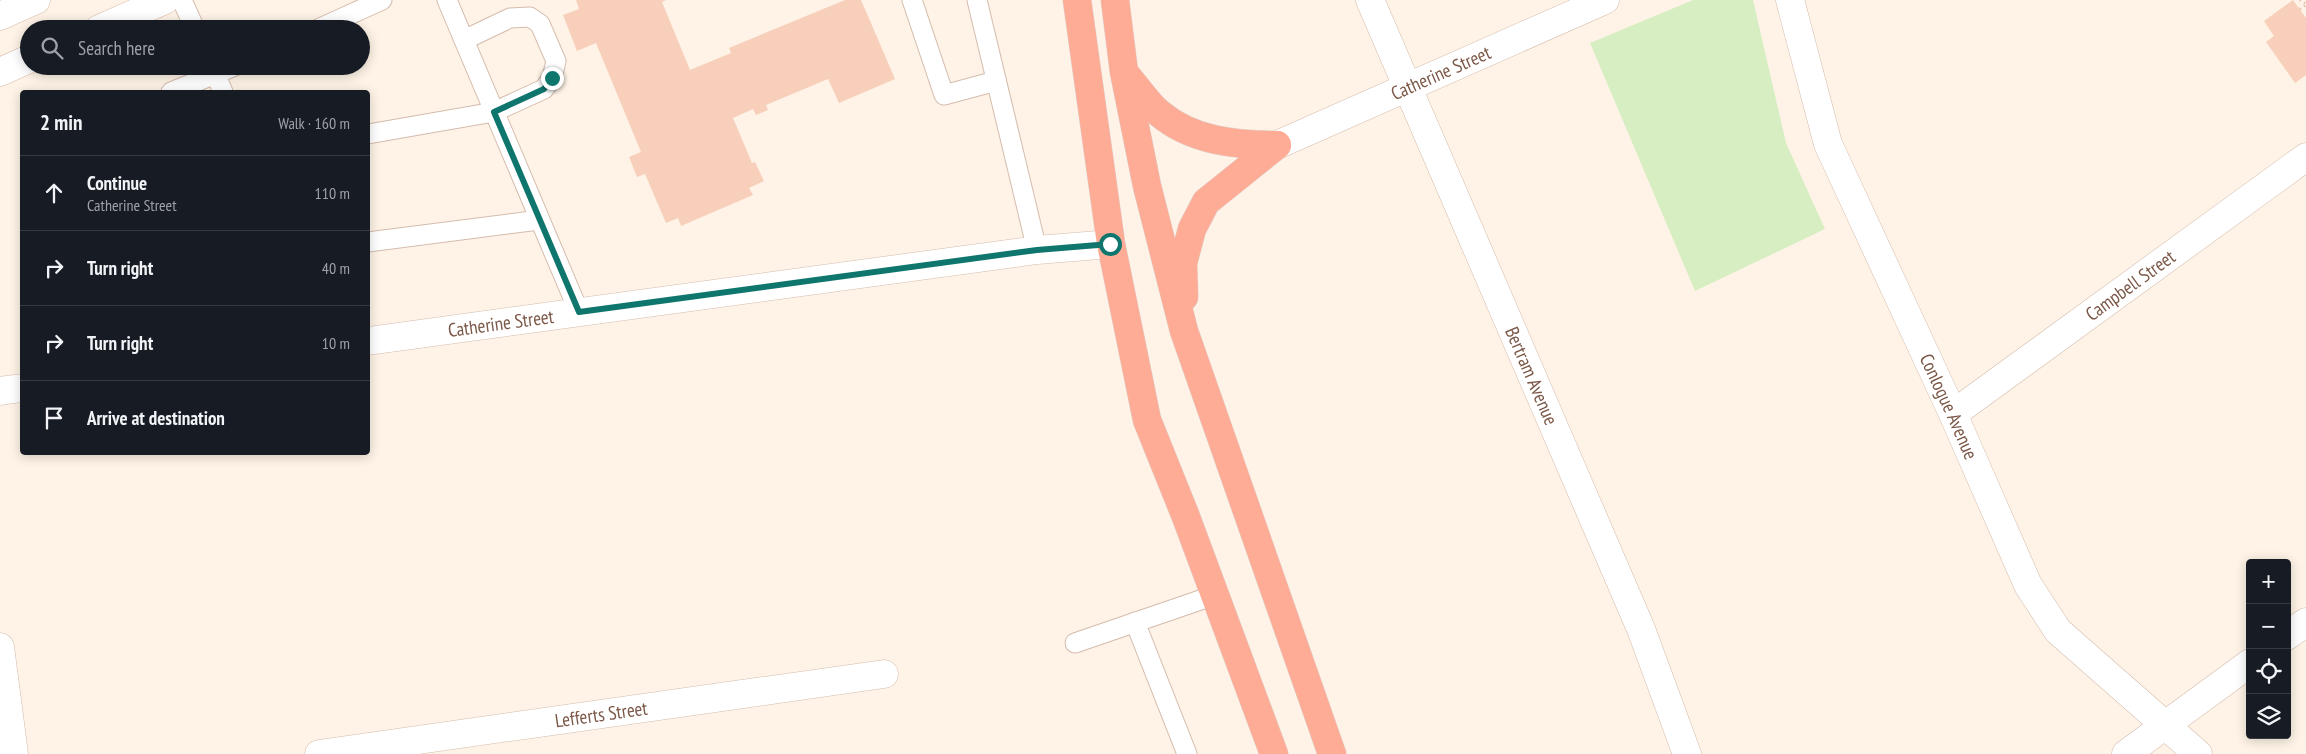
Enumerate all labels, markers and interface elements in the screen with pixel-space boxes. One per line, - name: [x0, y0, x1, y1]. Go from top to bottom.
- search box: [20, 20, 370, 75]
- icon: search: [38, 34, 66, 62]
- text: Search here: [78, 36, 155, 60]
- street label: Catherine Street: [1387, 40, 1495, 105]
- route end: [541, 67, 564, 90]
- text: 2 min: [40, 109, 82, 136]
- text: Walk · 160 m: [278, 113, 350, 133]
- text: Continue: [87, 171, 147, 195]
- icon: ahead: [40, 179, 68, 207]
- text: 110 m: [315, 183, 350, 203]
- text: Catherine Street: [87, 195, 177, 215]
- route start: [1099, 233, 1122, 256]
- street label: Campbell Street: [2080, 244, 2180, 326]
- icon: right: [40, 254, 68, 282]
- text: Turn right: [87, 256, 153, 280]
- text: 40 m: [322, 258, 350, 278]
- street label: Catherine Street: [446, 304, 556, 342]
- street label: Bertram Avenue: [1500, 323, 1564, 428]
- icon: right: [40, 329, 68, 357]
- text: Turn right: [87, 331, 153, 355]
- text: 10 m: [322, 333, 350, 353]
- street label: Conlogue Avenue: [1915, 350, 1983, 463]
- icon: arrive: [40, 404, 68, 432]
- text: Arrive at destination: [87, 406, 225, 430]
- map controls: [2246, 559, 2291, 739]
- button: +: [2246, 559, 2291, 604]
- button: −: [2246, 604, 2291, 649]
- button: locate: [2246, 649, 2291, 694]
- button: layers: [2246, 694, 2291, 739]
- street label: Lefferts Street: [553, 696, 650, 732]

